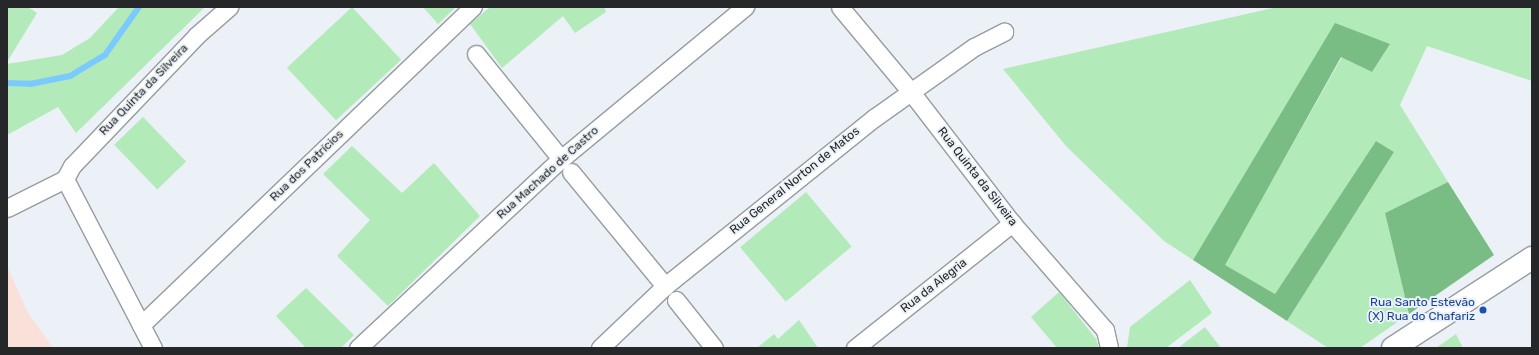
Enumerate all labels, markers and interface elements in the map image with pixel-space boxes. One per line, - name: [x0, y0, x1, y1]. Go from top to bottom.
- street label: Rua Quinta da Silveira: [97, 41, 191, 139]
- street label: Rua Machado de Castro: [494, 124, 602, 222]
- street label: Rua General Norton de Matos: [727, 124, 863, 238]
- street label: Rua Quinta da Silveira: [934, 125, 1020, 229]
- street label: Rua dos Patrícios: [267, 127, 347, 205]
- street label: Rua da Alegria: [898, 256, 970, 316]
- place label: Rua Santo Estevão (X) Rua do Chafariz: [1368, 296, 1475, 324]
- marker: Rua Santo Estevão (X) Rua do Chafariz: [1478, 305, 1488, 315]

